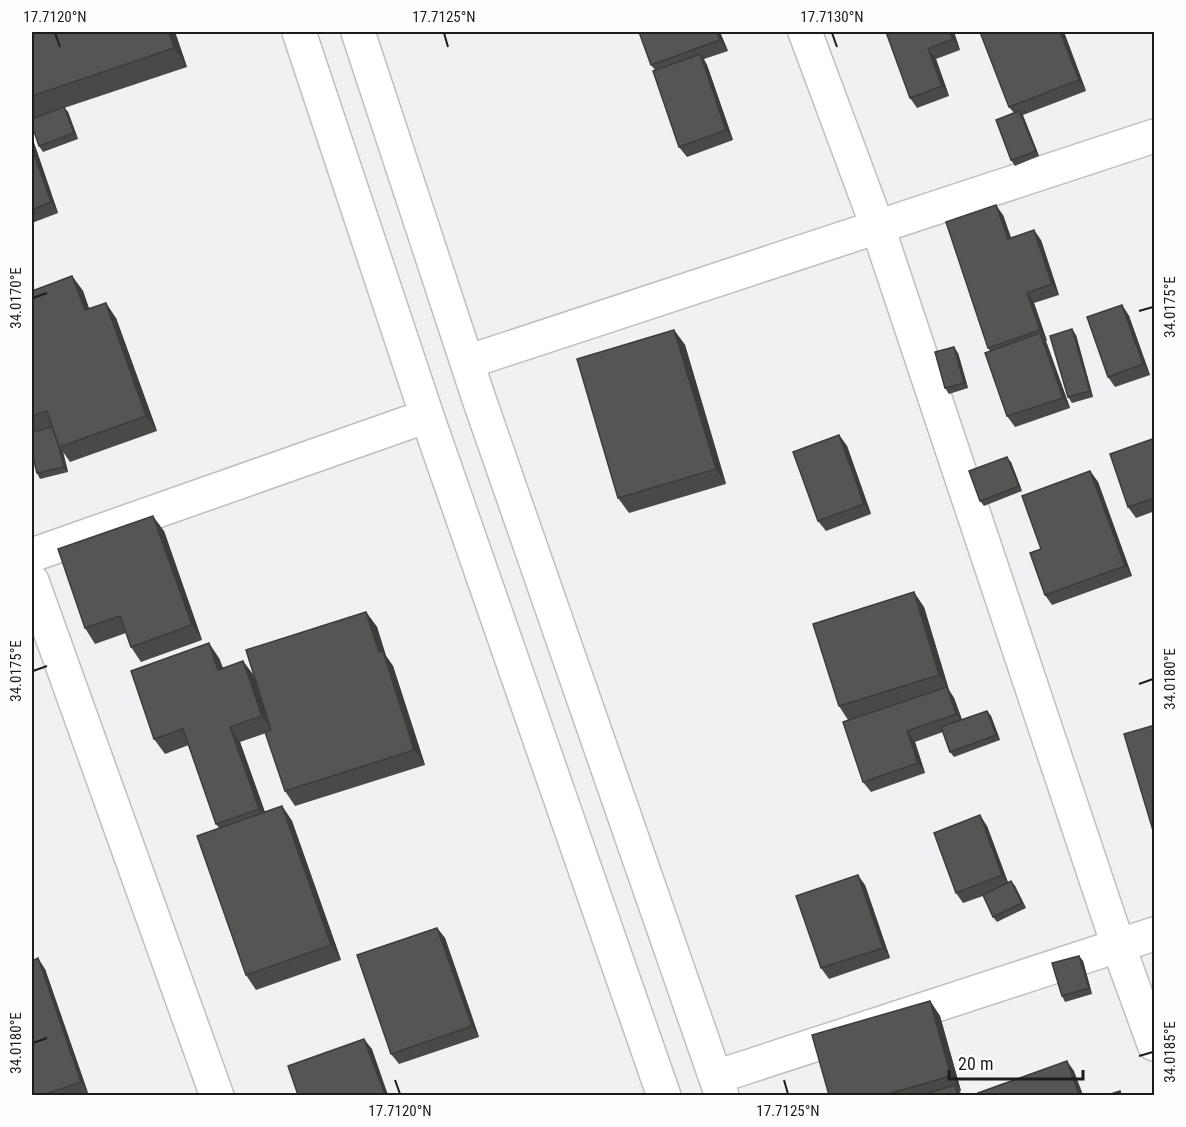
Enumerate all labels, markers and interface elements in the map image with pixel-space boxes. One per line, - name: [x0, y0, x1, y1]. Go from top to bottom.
- text: 17.7120°N: [23, 8, 87, 26]
- text: 17.7125°N: [412, 8, 476, 26]
- text: 17.7130°N: [800, 8, 864, 26]
- text: 34.0170°E: [7, 267, 25, 329]
- text: 34.0175°E: [1161, 276, 1179, 338]
- text: 34.0175°E: [7, 640, 25, 702]
- text: 34.0180°E: [1161, 648, 1179, 710]
- text: 34.0180°E: [7, 1012, 25, 1074]
- text: 34.0185°E: [1161, 1021, 1179, 1083]
- scale bar: [949, 1043, 1082, 1081]
- text: 20 m: [958, 1053, 993, 1074]
- text: 17.7120°N: [368, 1102, 432, 1120]
- text: 17.7125°N: [756, 1102, 820, 1120]

